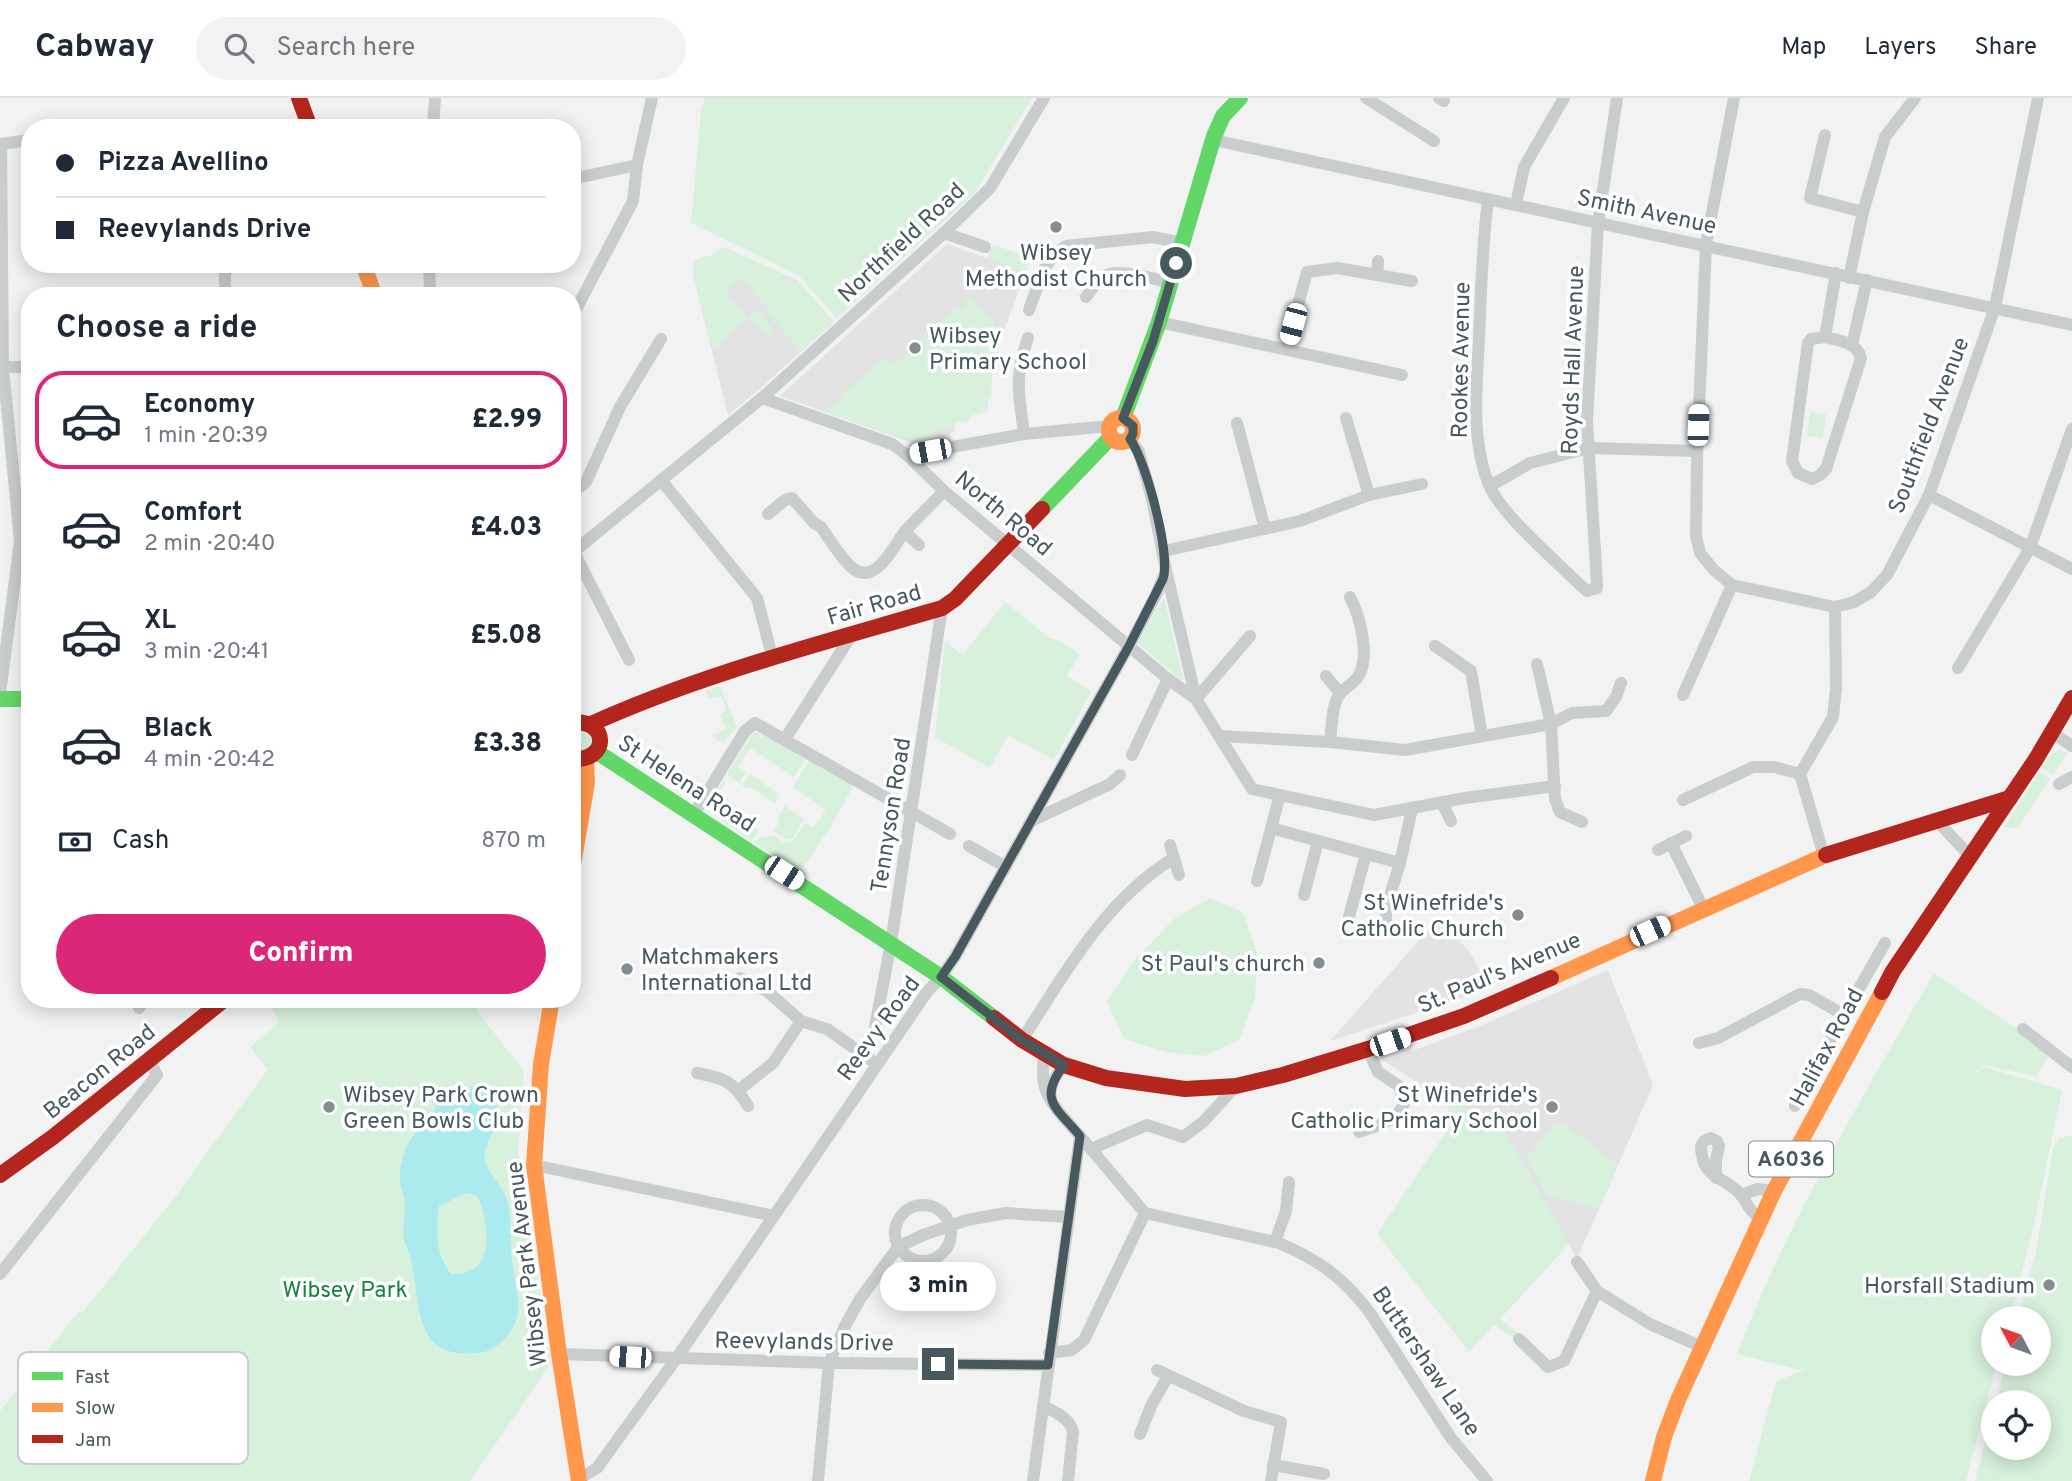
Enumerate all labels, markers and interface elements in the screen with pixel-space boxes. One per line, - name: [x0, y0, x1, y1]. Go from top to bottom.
- search box: [196, 17, 686, 80]
- text: Cabway: [35, 27, 154, 69]
- icon: search: [220, 29, 258, 67]
- text: Search here: [276, 32, 415, 65]
- text: Map: [1781, 33, 1826, 63]
- text: Layers: [1864, 33, 1936, 63]
- text: Share: [1974, 33, 2037, 63]
- text: Pizza Avellino: [98, 147, 269, 180]
- street label: Northfield Road: [833, 178, 972, 310]
- street label: Smith Avenue: [1574, 185, 1719, 242]
- text: Reevylands Drive: [98, 214, 311, 247]
- marker: Wibsey Methodist Church: [1048, 219, 1064, 235]
- place label: Wibsey Methodist Church: [965, 240, 1147, 295]
- route start: [1160, 247, 1192, 279]
- street label: Royds Hall Avenue: [1557, 265, 1592, 455]
- street label: Rookes Avenue: [1447, 282, 1478, 439]
- car: [1278, 301, 1309, 347]
- text: Choose a ride: [56, 309, 257, 349]
- place label: Wibsey Primary School: [929, 323, 1087, 378]
- street label: Southfield Avenue: [1883, 334, 1977, 518]
- marker: Wibsey Primary School: [907, 340, 923, 356]
- icon: car: [60, 389, 123, 452]
- text: Economy: [144, 389, 255, 422]
- text: £2.99: [472, 404, 542, 437]
- car: [1687, 404, 1710, 446]
- text: 1 min · 20:39: [144, 422, 268, 451]
- car: [908, 437, 953, 465]
- street label: North Road: [948, 466, 1057, 564]
- icon: car: [60, 497, 123, 560]
- text: Comfort: [144, 497, 242, 530]
- text: £4.03: [470, 512, 542, 545]
- text: 2 min · 20:40: [144, 530, 276, 559]
- street label: Fair Road: [824, 579, 925, 634]
- icon: car: [60, 605, 123, 668]
- text: XL: [144, 605, 176, 638]
- text: £5.08: [470, 620, 542, 653]
- text: 3 min · 20:41: [144, 638, 269, 667]
- icon: car: [60, 713, 123, 776]
- text: Black: [144, 713, 213, 746]
- text: £3.38: [473, 728, 542, 761]
- street label: St Helena Road: [611, 730, 760, 840]
- street label: Tennyson Road: [866, 736, 919, 895]
- text: 4 min · 20:42: [144, 746, 275, 775]
- icon: cash: [56, 823, 94, 861]
- text: Cash: [112, 825, 169, 858]
- text: 870 m: [481, 827, 546, 856]
- car: [761, 853, 808, 893]
- place label: St Winefride's Catholic Church: [1340, 890, 1504, 945]
- marker: St Winefride's Catholic Church: [1510, 907, 1526, 923]
- car: [1627, 913, 1674, 949]
- button: Confirm: [56, 914, 546, 994]
- street label: St. Paul's Avenue: [1414, 927, 1586, 1022]
- place label: Matchmakers International Ltd: [641, 944, 812, 999]
- place label: St Paul's church: [1141, 951, 1305, 980]
- marker: St Paul's church: [1311, 955, 1327, 971]
- marker: Matchmakers International Ltd: [619, 961, 635, 977]
- street label: Reevy Road: [832, 971, 928, 1088]
- street label: Halifax Road: [1785, 984, 1872, 1112]
- street label: Beacon Road: [39, 1019, 163, 1127]
- car: [1367, 1025, 1414, 1059]
- place label: Wibsey Park Crown Green Bowls Club: [343, 1082, 539, 1137]
- place label: St Winefride's Catholic Primary School: [1290, 1082, 1538, 1137]
- marker: Wibsey Park Crown Green Bowls Club: [321, 1099, 337, 1115]
- marker: St Winefride's Catholic Primary School: [1544, 1099, 1560, 1115]
- road number: A6036: [1749, 1142, 1833, 1176]
- street label: Wibsey Park Avenue: [501, 1159, 555, 1368]
- callout: 3 min: [880, 1262, 996, 1312]
- text: 3 min: [908, 1272, 968, 1301]
- place label: Horsfall Stadium: [1864, 1273, 2035, 1302]
- park label: Wibsey Park: [282, 1277, 408, 1306]
- marker: Horsfall Stadium: [2041, 1277, 2057, 1293]
- street label: Buttershaw Lane: [1364, 1282, 1486, 1443]
- north arrow: [1981, 1306, 2051, 1376]
- map controls: [1981, 1306, 2051, 1460]
- street label: Reevylands Drive: [714, 1327, 894, 1360]
- car: [609, 1345, 652, 1369]
- route end: [922, 1348, 954, 1380]
- legend: [18, 1352, 248, 1464]
- text: Fast: [75, 1366, 110, 1390]
- button: locate: [1981, 1390, 2051, 1460]
- text: Slow: [75, 1397, 115, 1421]
- text: Jam: [75, 1429, 112, 1453]

